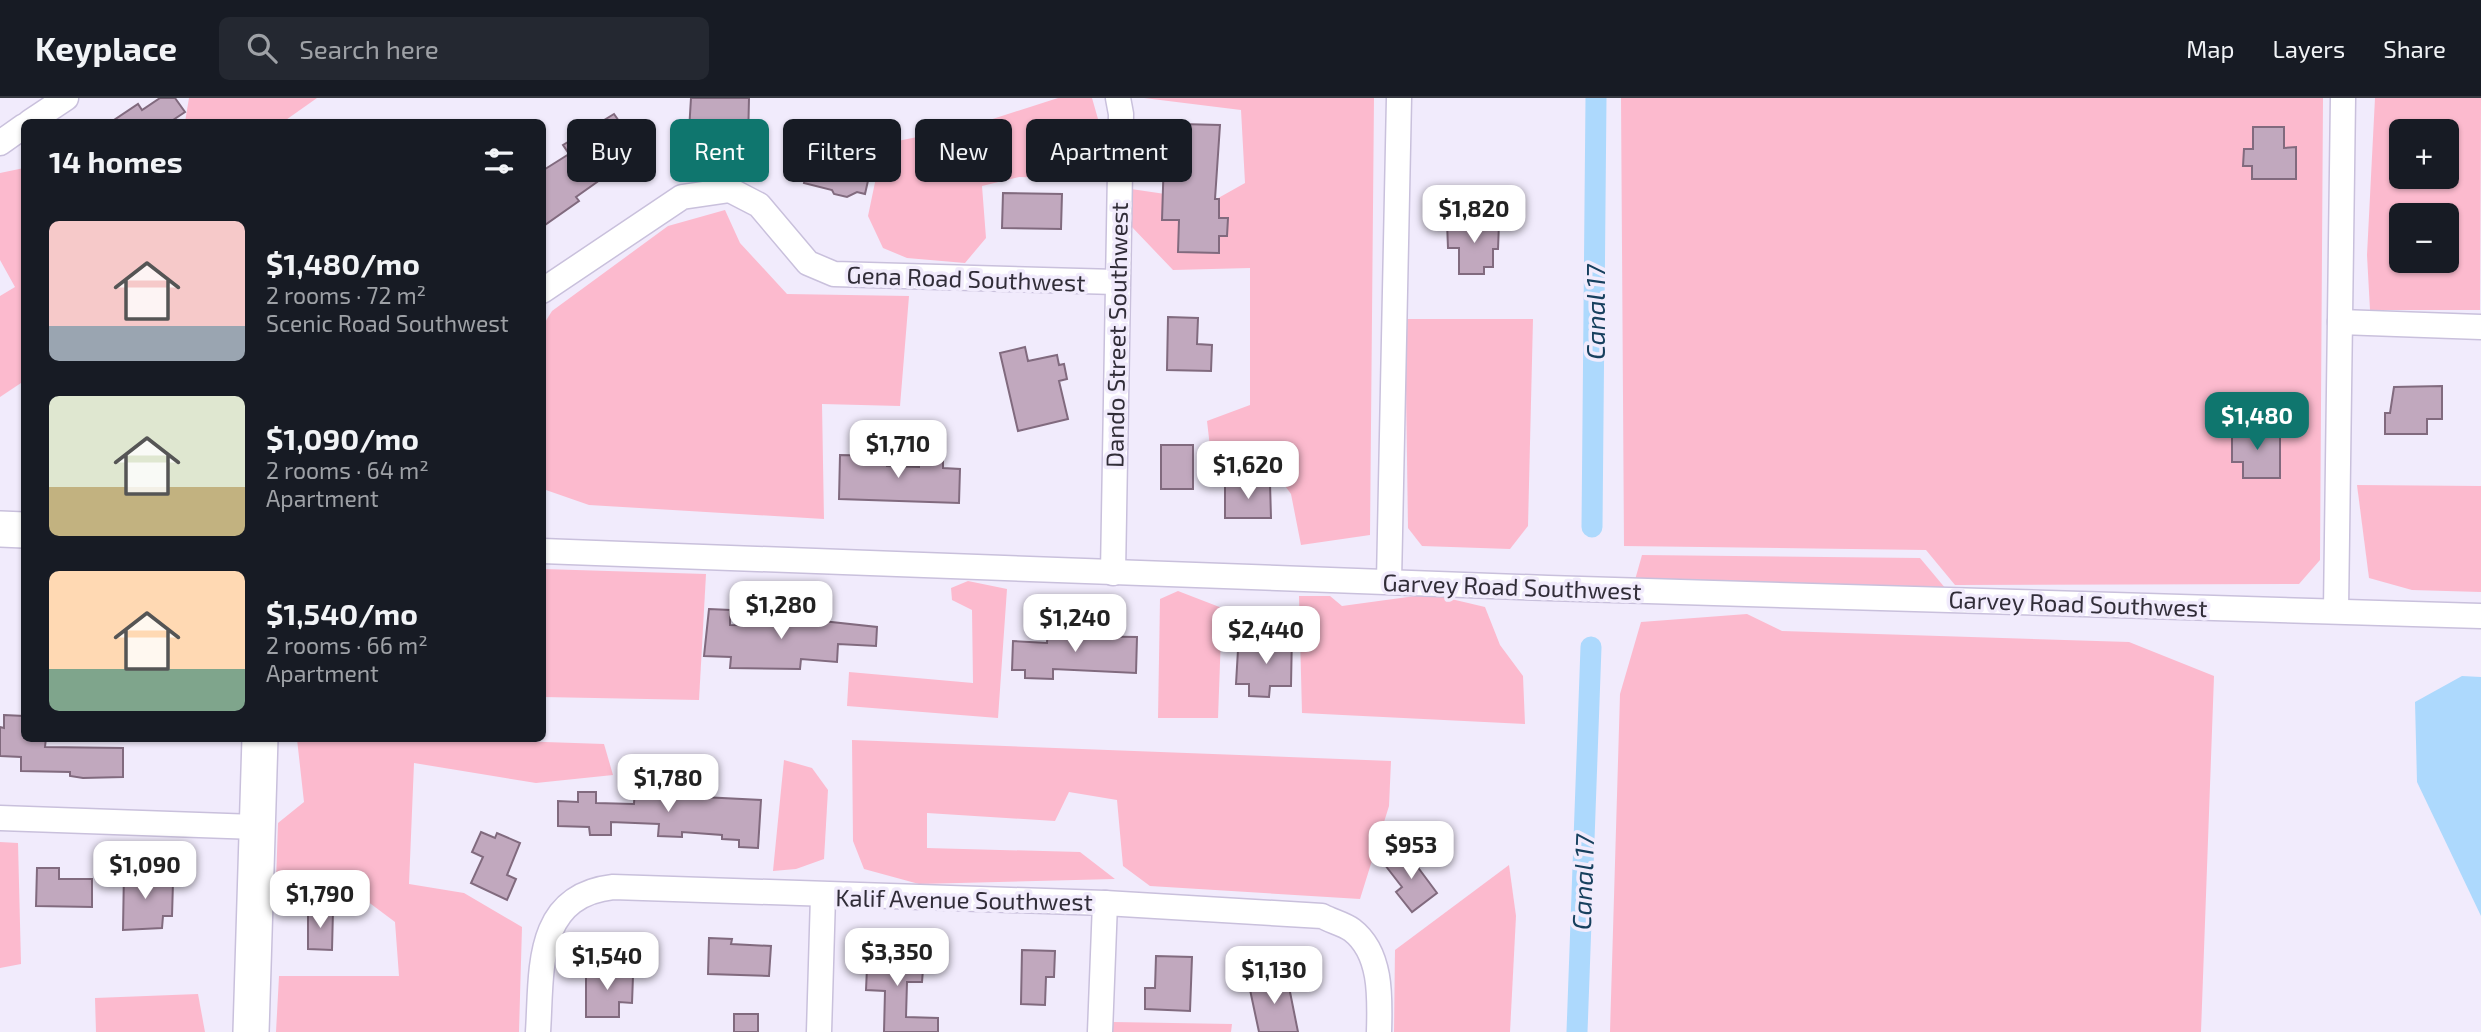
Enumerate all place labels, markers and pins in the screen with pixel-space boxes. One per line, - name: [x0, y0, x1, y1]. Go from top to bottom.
- pin: $1,820: [1417, 186, 1531, 245]
- pin: $1,480: [2200, 392, 2314, 452]
- pin: $1,710: [841, 420, 955, 480]
- pin: $1,620: [1191, 442, 1305, 501]
- pin: $1,280: [724, 582, 838, 641]
- pin: $1,240: [1018, 594, 1132, 654]
- pin: $2,440: [1209, 606, 1323, 666]
- pin: $1,780: [611, 754, 725, 814]
- pin: $953: [1370, 822, 1452, 881]
- pin: $1,090: [88, 842, 202, 901]
- pin: $1,790: [263, 870, 377, 930]
- pin: $3,350: [840, 928, 954, 988]
- pin: $1,540: [550, 932, 664, 992]
- pin: $1,130: [1217, 946, 1331, 1006]

